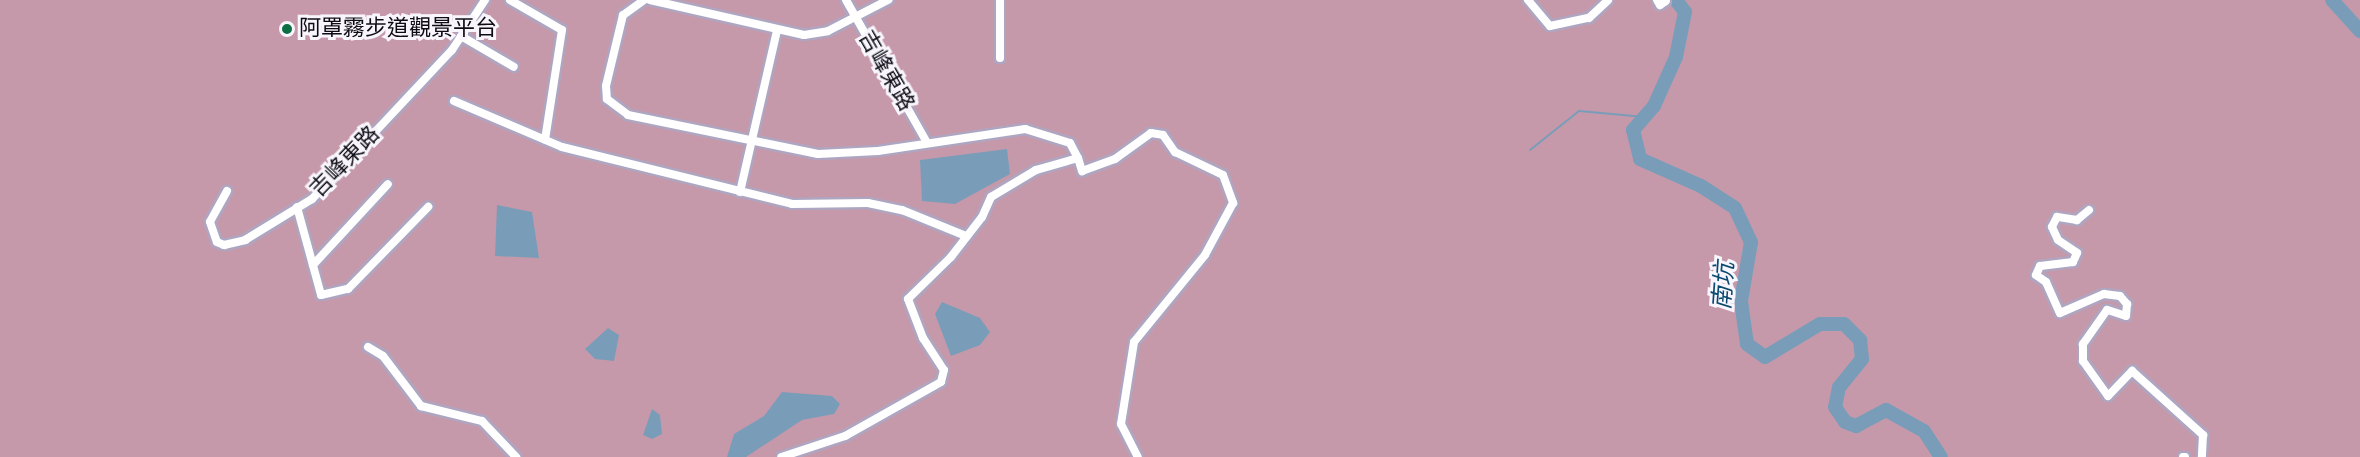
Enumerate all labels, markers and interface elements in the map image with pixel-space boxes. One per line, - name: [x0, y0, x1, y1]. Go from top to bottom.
- place label: 阿罩霧步道觀景平台: [299, 16, 497, 42]
- marker: 阿罩霧步道觀景平台: [280, 22, 294, 36]
- street label: 吉峰東路: [853, 26, 919, 116]
- street label: 吉峰東路: [305, 121, 385, 203]
- water label: 南坑: [1708, 261, 1740, 311]

